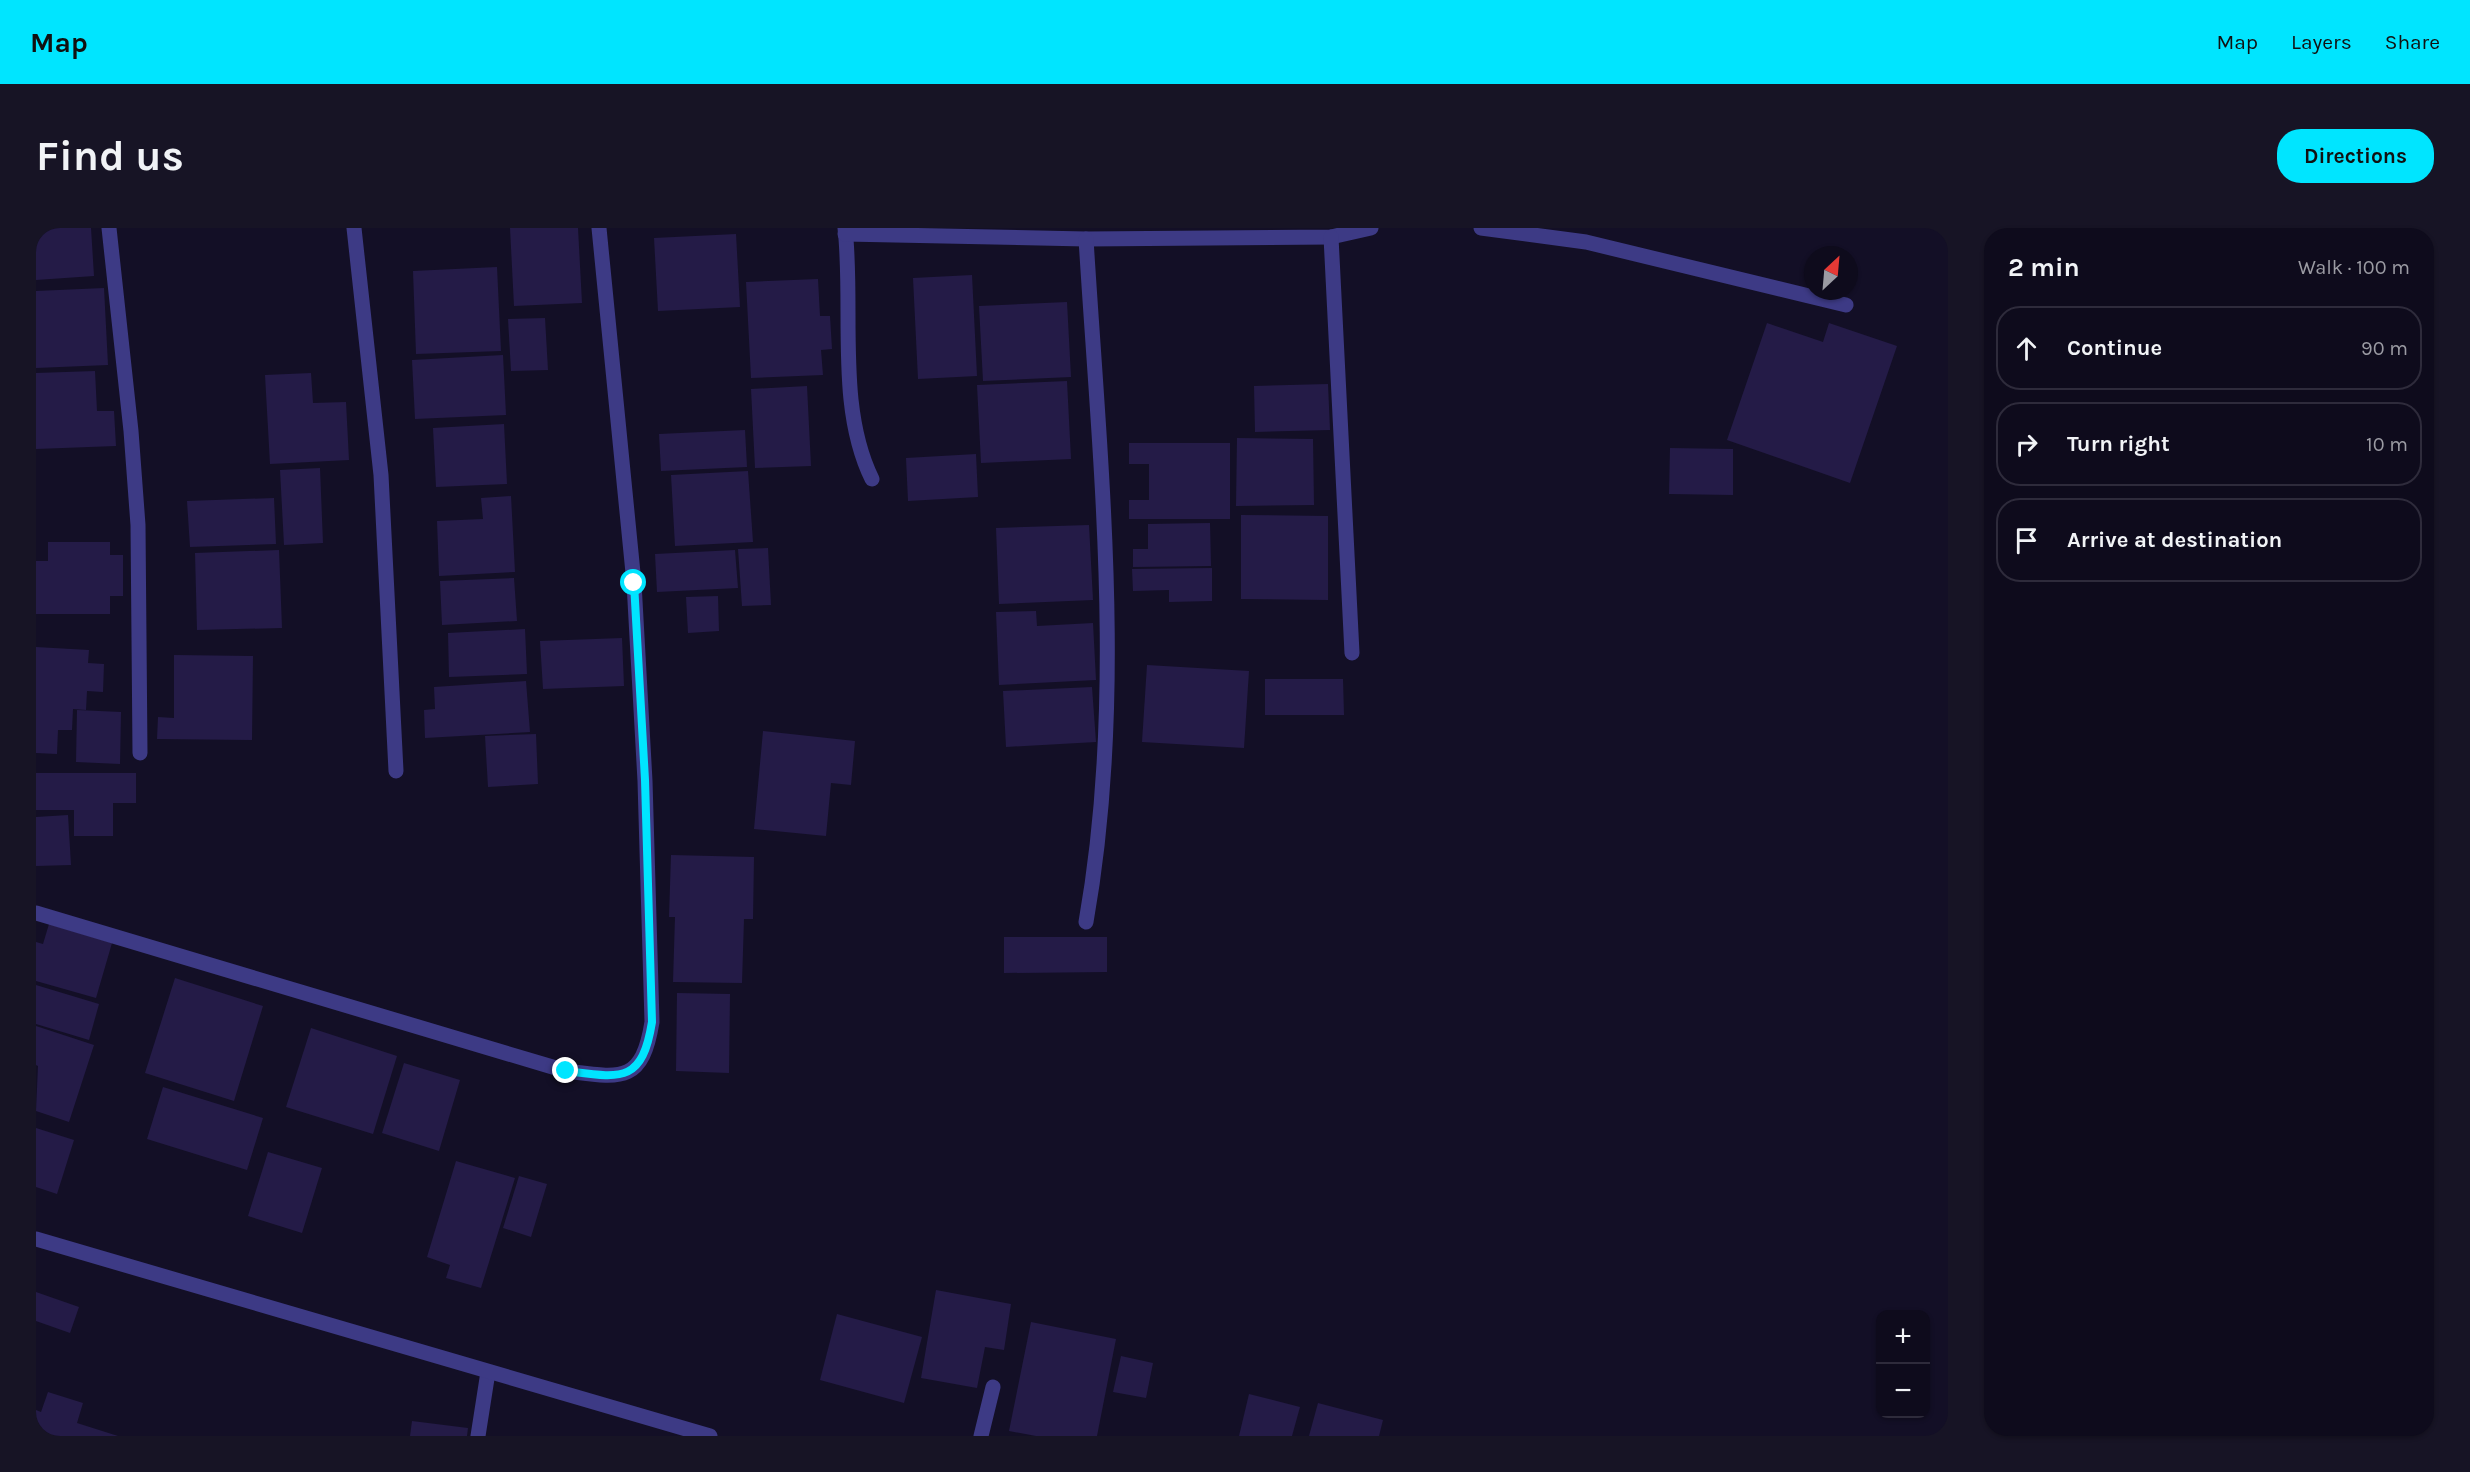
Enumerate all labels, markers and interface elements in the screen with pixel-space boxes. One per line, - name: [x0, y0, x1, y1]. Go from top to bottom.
- text: Map: [30, 26, 88, 59]
- text: Map: [2216, 30, 2258, 54]
- text: Layers: [2291, 30, 2352, 54]
- text: Share: [2385, 30, 2440, 54]
- button: Directions: [2277, 129, 2434, 183]
- text: Find us: [36, 131, 184, 181]
- north arrow: [1804, 246, 1858, 300]
- text: 2 min: [2008, 252, 2080, 283]
- text: Walk · 100 m: [2298, 256, 2410, 279]
- icon: ahead: [2010, 332, 2043, 365]
- text: Continue: [2067, 335, 2162, 361]
- text: 90 m: [2361, 337, 2408, 360]
- icon: right: [2010, 428, 2043, 461]
- text: Turn right: [2067, 431, 2170, 457]
- text: 10 m: [2366, 433, 2408, 456]
- icon: arrive: [2010, 524, 2043, 557]
- text: Arrive at destination: [2067, 527, 2282, 553]
- route start: [620, 569, 646, 595]
- route end: [552, 1057, 578, 1083]
- map controls: [1876, 1310, 1930, 1418]
- button: +: [1876, 1310, 1930, 1364]
- button: −: [1876, 1364, 1930, 1418]

